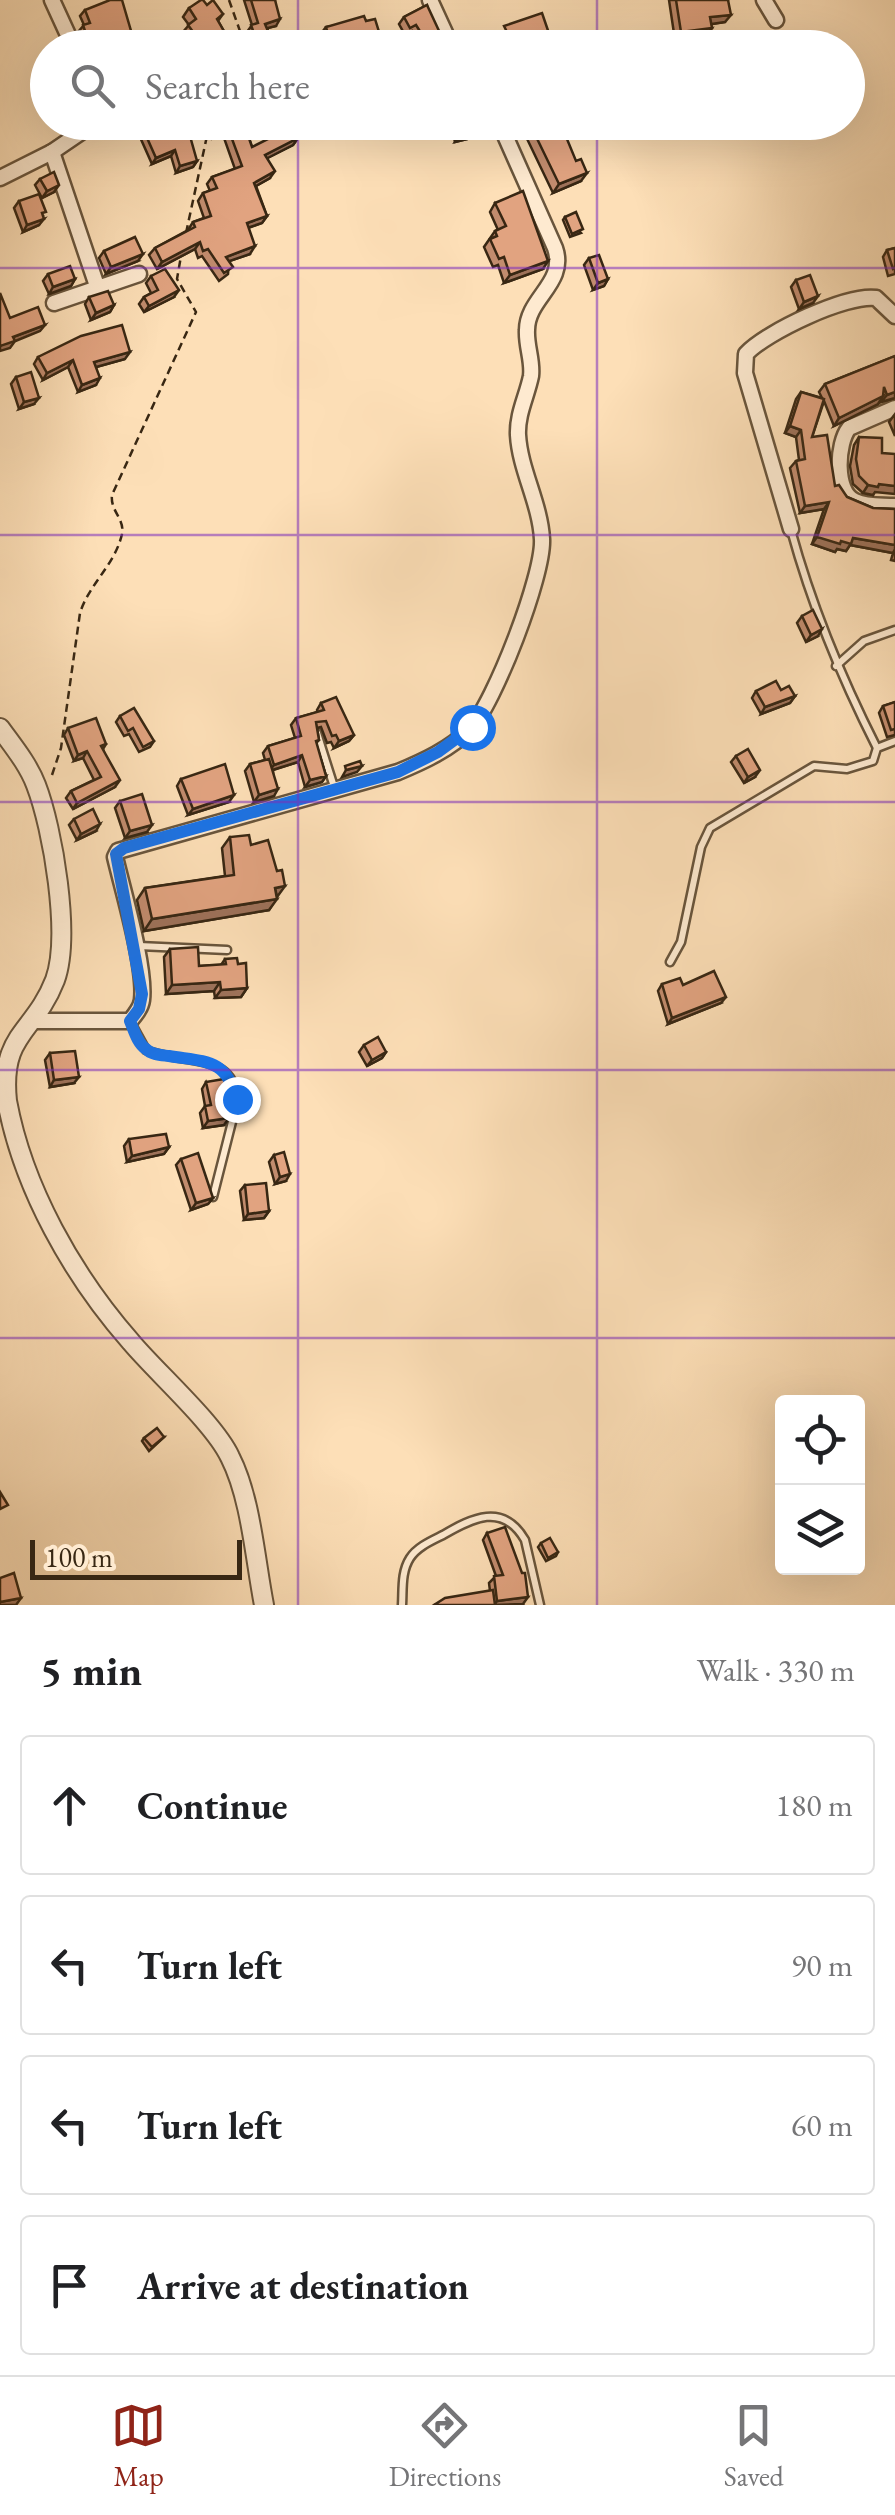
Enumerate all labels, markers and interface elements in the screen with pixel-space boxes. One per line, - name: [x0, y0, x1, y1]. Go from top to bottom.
- search box: [30, 30, 865, 140]
- icon: search: [65, 58, 120, 113]
- text: Search here: [145, 61, 310, 110]
- route start: [450, 705, 496, 751]
- route end: [215, 1077, 261, 1123]
- map controls: [775, 1395, 865, 1575]
- button: locate: [775, 1395, 865, 1485]
- button: layers: [775, 1485, 865, 1575]
- scale bar: [30, 1535, 242, 1580]
- text: 100 m: [45, 1539, 113, 1575]
- text: 5 min: [40, 1643, 142, 1698]
- text: Walk · 330 m: [697, 1649, 855, 1691]
- icon: ahead: [42, 1778, 97, 1833]
- text: Continue: [137, 1781, 288, 1830]
- text: 180 m: [776, 1784, 853, 1826]
- icon: left: [42, 1938, 97, 1993]
- text: Turn left: [137, 1941, 282, 1990]
- text: 90 m: [791, 1944, 853, 1986]
- icon: left: [42, 2098, 97, 2153]
- text: Turn left: [137, 2101, 282, 2150]
- text: 60 m: [791, 2104, 853, 2146]
- icon: arrive: [42, 2258, 97, 2313]
- text: Arrive at destination: [137, 2261, 469, 2310]
- tab: Map: [111, 2398, 166, 2494]
- tab: Directions: [389, 2398, 501, 2494]
- tab: Saved: [724, 2398, 784, 2494]

